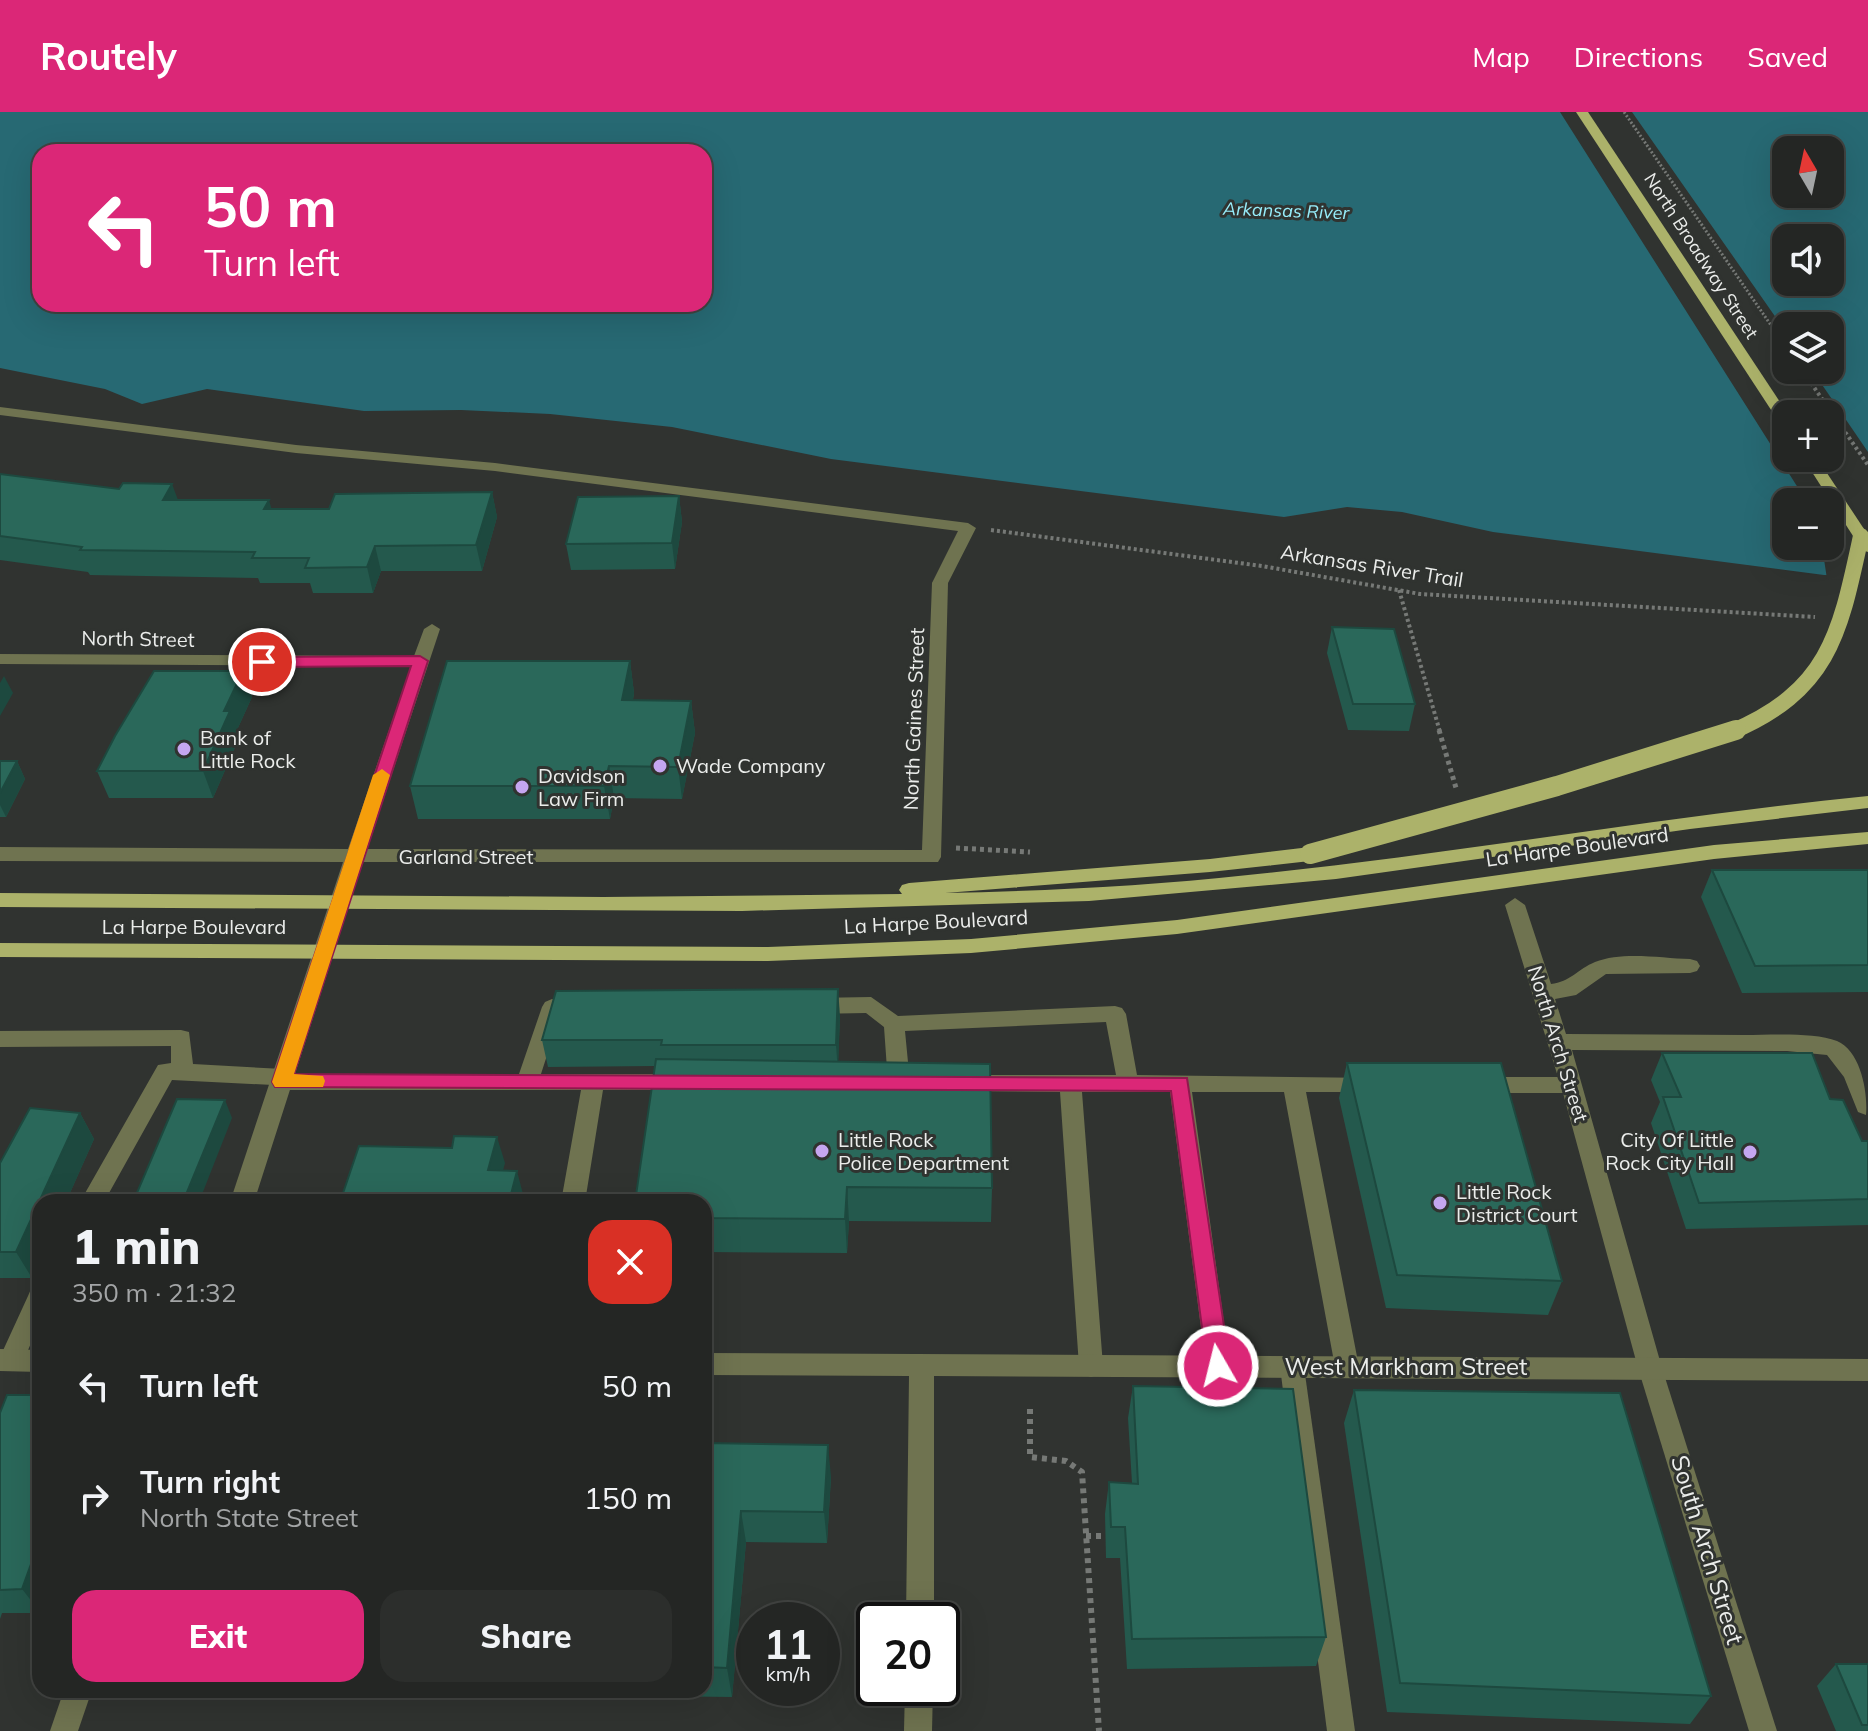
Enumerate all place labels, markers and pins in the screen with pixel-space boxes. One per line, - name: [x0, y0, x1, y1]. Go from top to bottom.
- pin: [228, 628, 296, 696]
- place label: Bank of Little Rock: [200, 725, 296, 773]
- marker: Bank of Little Rock: [175, 740, 193, 758]
- place label: Wade Company: [676, 753, 826, 778]
- marker: Wade Company: [651, 757, 669, 775]
- place label: Davidson Law Firm: [538, 763, 625, 811]
- marker: Davidson Law Firm: [513, 778, 531, 796]
- place label: Little Rock Police Department: [838, 1127, 1009, 1175]
- place label: City Of Little Rock City Hall: [1605, 1127, 1734, 1175]
- marker: Little Rock Police Department: [813, 1142, 831, 1160]
- marker: City Of Little Rock City Hall: [1741, 1143, 1759, 1161]
- place label: Little Rock District Court: [1456, 1179, 1577, 1227]
- marker: Little Rock District Court: [1431, 1194, 1449, 1212]

